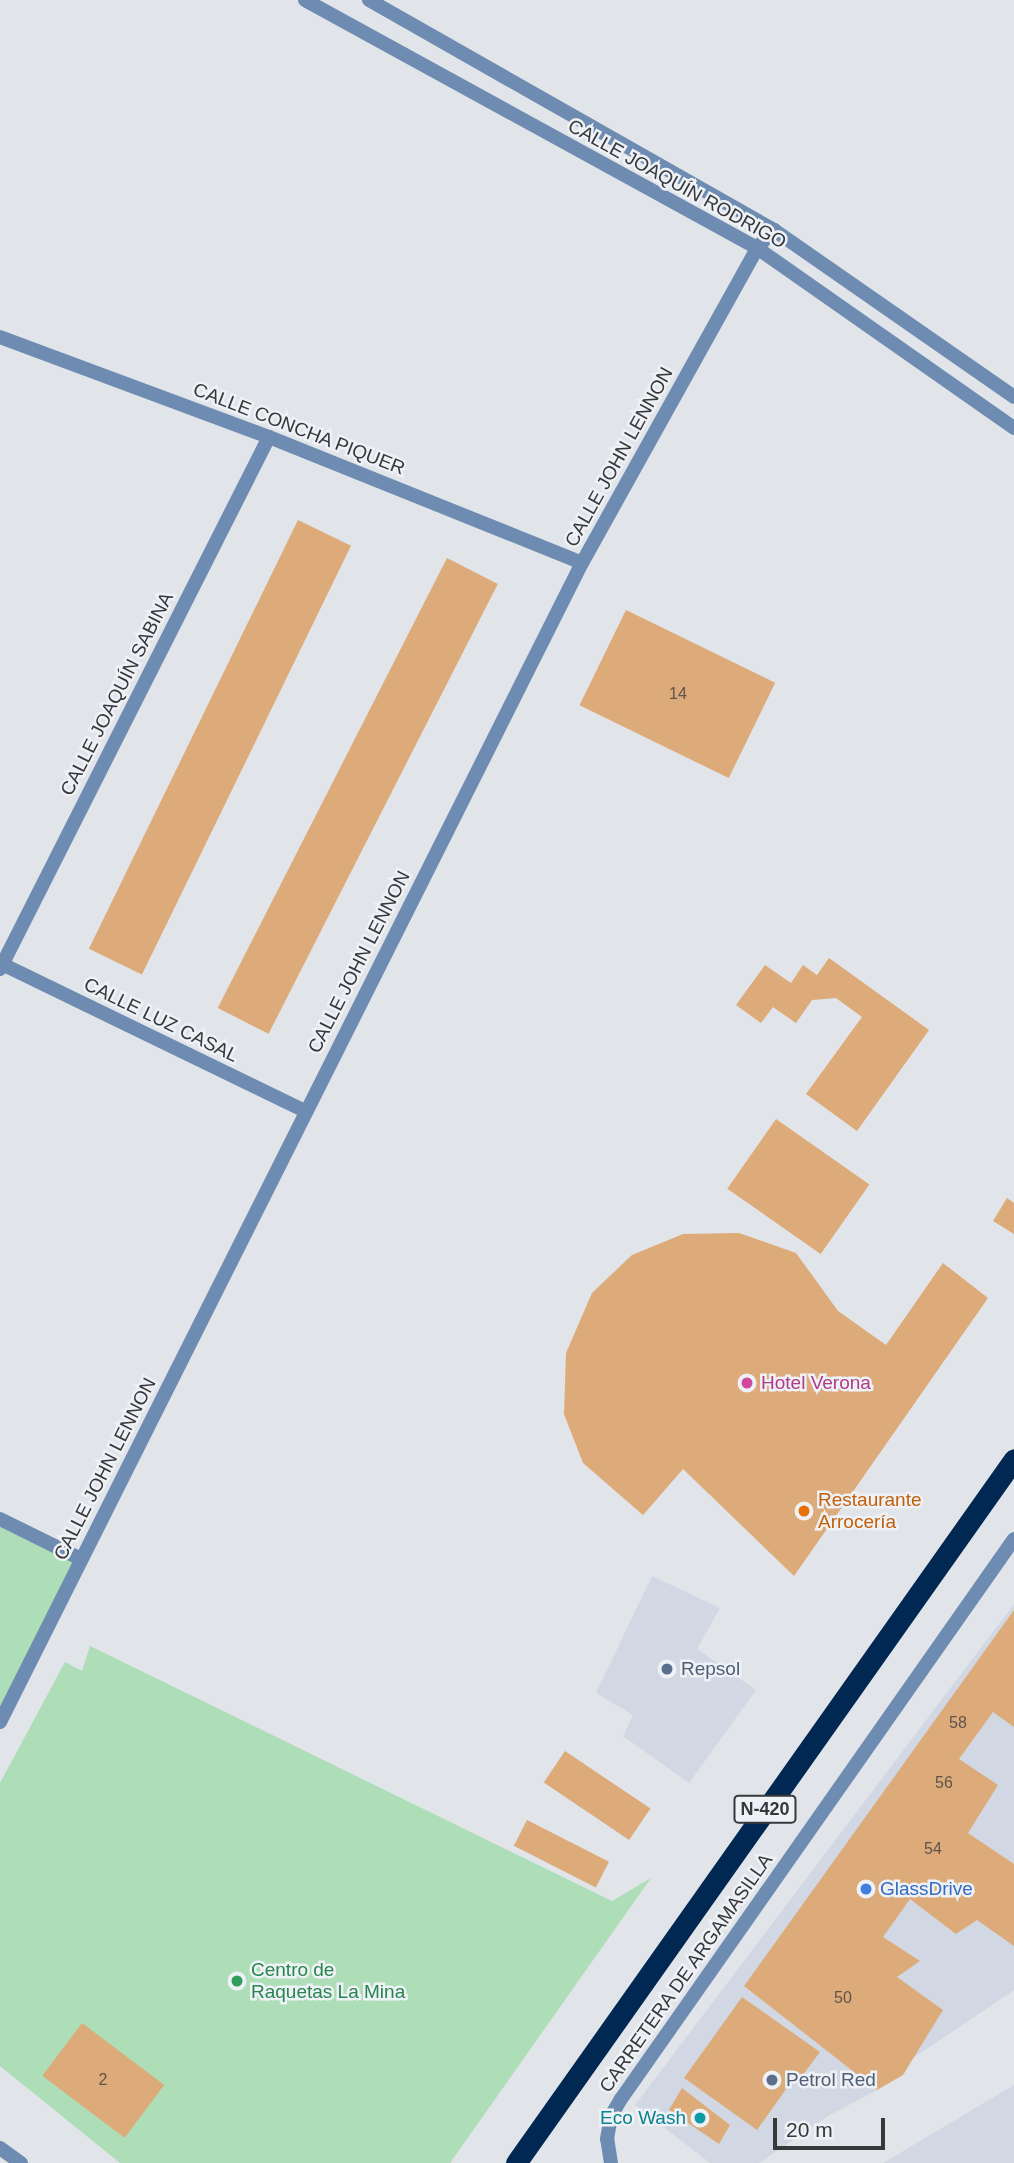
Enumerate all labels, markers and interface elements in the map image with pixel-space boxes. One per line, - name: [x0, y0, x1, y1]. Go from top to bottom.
- street label: CALLE JOAQUÍN RODRIGO: [564, 114, 790, 254]
- street label: CALLE JOHN LENNON: [560, 363, 678, 551]
- street label: CALLE CONCHA PIQUER: [189, 378, 409, 480]
- street label: CALLE JOAQUÍN SABINA: [56, 589, 178, 799]
- house number: 14: [669, 684, 687, 704]
- street label: CALLE JOHN LENNON: [303, 867, 415, 1057]
- street label: CALLE LUZ CASAL: [80, 973, 242, 1067]
- place label: Hotel Verona: [761, 1372, 871, 1394]
- street label: CALLE JOHN LENNON: [49, 1374, 161, 1564]
- marker: Hotel Verona: [739, 1375, 755, 1391]
- place label: Restaurante Arrocería: [818, 1489, 922, 1533]
- marker: Restaurante Arrocería: [796, 1503, 812, 1519]
- place label: Repsol: [681, 1658, 740, 1680]
- marker: Repsol: [659, 1661, 675, 1677]
- house number: 58: [949, 1713, 967, 1733]
- house number: 56: [935, 1773, 953, 1793]
- road number: N-420: [732, 1795, 798, 1824]
- house number: 54: [924, 1839, 942, 1859]
- street label: CARRETERA DE ARGAMASILLA: [594, 1848, 778, 2098]
- place label: GlassDrive: [880, 1878, 973, 1900]
- marker: GlassDrive: [858, 1881, 874, 1897]
- place label: Centro de Raquetas La Mina: [251, 1959, 405, 2003]
- marker: Centro de Raquetas La Mina: [229, 1973, 245, 1989]
- house number: 50: [834, 1988, 852, 2008]
- place label: Petrol Red: [786, 2069, 876, 2091]
- house number: 2: [99, 2070, 107, 2090]
- marker: Petrol Red: [764, 2072, 780, 2088]
- scale bar: [776, 2104, 888, 2148]
- place label: Eco Wash: [600, 2107, 686, 2129]
- marker: Eco Wash: [692, 2110, 708, 2126]
- text: 20 m: [786, 2118, 833, 2141]

